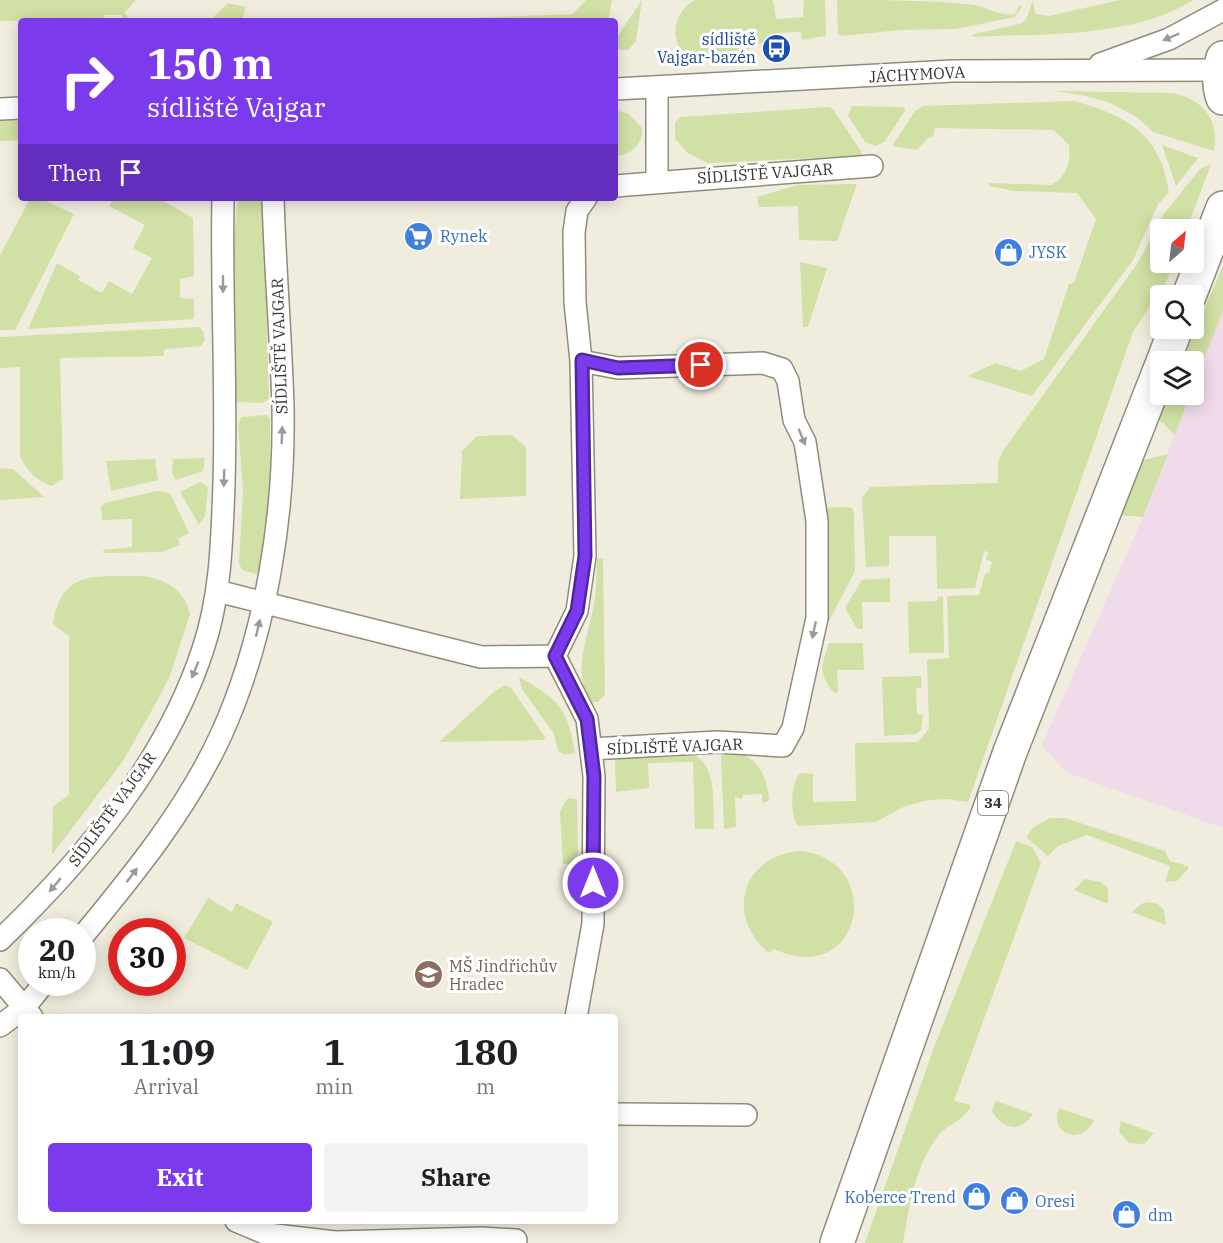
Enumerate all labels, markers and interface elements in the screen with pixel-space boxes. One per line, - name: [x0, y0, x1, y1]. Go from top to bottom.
- place label: sídliště Vajgar-bazén: [657, 29, 756, 67]
- bus stop icon: sídliště Vajgar-bazén: [761, 32, 793, 64]
- one-way arrow: [1162, 32, 1180, 42]
- text: 150 m: [147, 36, 273, 91]
- icon: right: [48, 42, 126, 120]
- street label: JÁCHYMOVA: [868, 60, 966, 87]
- text: sídliště Vajgar: [147, 89, 325, 124]
- icon: arrive: [114, 156, 147, 189]
- street label: SÍDLIŠTĚ VAJGAR: [696, 157, 834, 188]
- text: Then: [48, 158, 102, 187]
- north arrow: [1150, 219, 1204, 273]
- map controls: [1150, 219, 1204, 405]
- supermarket icon: Rynek: [403, 220, 435, 252]
- place label: Rynek: [440, 226, 488, 246]
- shop icon: JYSK: [992, 236, 1024, 268]
- place label: JYSK: [1029, 242, 1067, 262]
- one-way arrow: [218, 274, 228, 293]
- street label: SÍDLIŠTĚ VAJGAR: [266, 277, 291, 415]
- button: search: [1150, 285, 1204, 339]
- pin: [675, 339, 726, 390]
- icon: arrive: [684, 348, 717, 381]
- button: layers: [1150, 351, 1204, 405]
- one-way arrow: [277, 426, 286, 445]
- one-way arrow: [798, 428, 807, 446]
- one-way arrow: [219, 469, 229, 488]
- one-way arrow: [254, 619, 264, 638]
- one-way arrow: [809, 621, 818, 640]
- one-way arrow: [190, 661, 199, 679]
- street label: SÍDLIŠTĚ VAJGAR: [606, 733, 744, 758]
- street label: SÍDLIŠTĚ VAJGAR: [63, 747, 160, 870]
- road number: 34: [978, 791, 1008, 815]
- position arrow: [561, 851, 625, 915]
- one-way arrow: [126, 867, 139, 883]
- one-way arrow: [49, 877, 62, 892]
- speed limit sign: 30: [108, 918, 186, 996]
- text: 20: [39, 930, 75, 969]
- place label: MŠ Jindřichův Hradec: [449, 955, 558, 994]
- school or university icon: MŠ Jindřichův Hradec: [412, 959, 444, 991]
- text: km/h: [38, 963, 76, 982]
- text: 11:09: [118, 1028, 215, 1075]
- text: 1: [323, 1028, 345, 1075]
- text: 180: [453, 1028, 518, 1075]
- text: Arrival: [134, 1073, 199, 1100]
- text: min: [315, 1073, 353, 1100]
- text: m: [476, 1073, 495, 1100]
- button: Exit: [48, 1143, 312, 1212]
- button: Share: [324, 1143, 588, 1212]
- shop icon: Koberce Trend: [961, 1181, 993, 1213]
- shop icon: Oresi: [998, 1185, 1030, 1217]
- place label: Koberce Trend: [844, 1187, 956, 1207]
- place label: Oresi: [1035, 1191, 1075, 1211]
- shop icon: dm: [1111, 1199, 1143, 1231]
- place label: dm: [1148, 1205, 1173, 1225]

